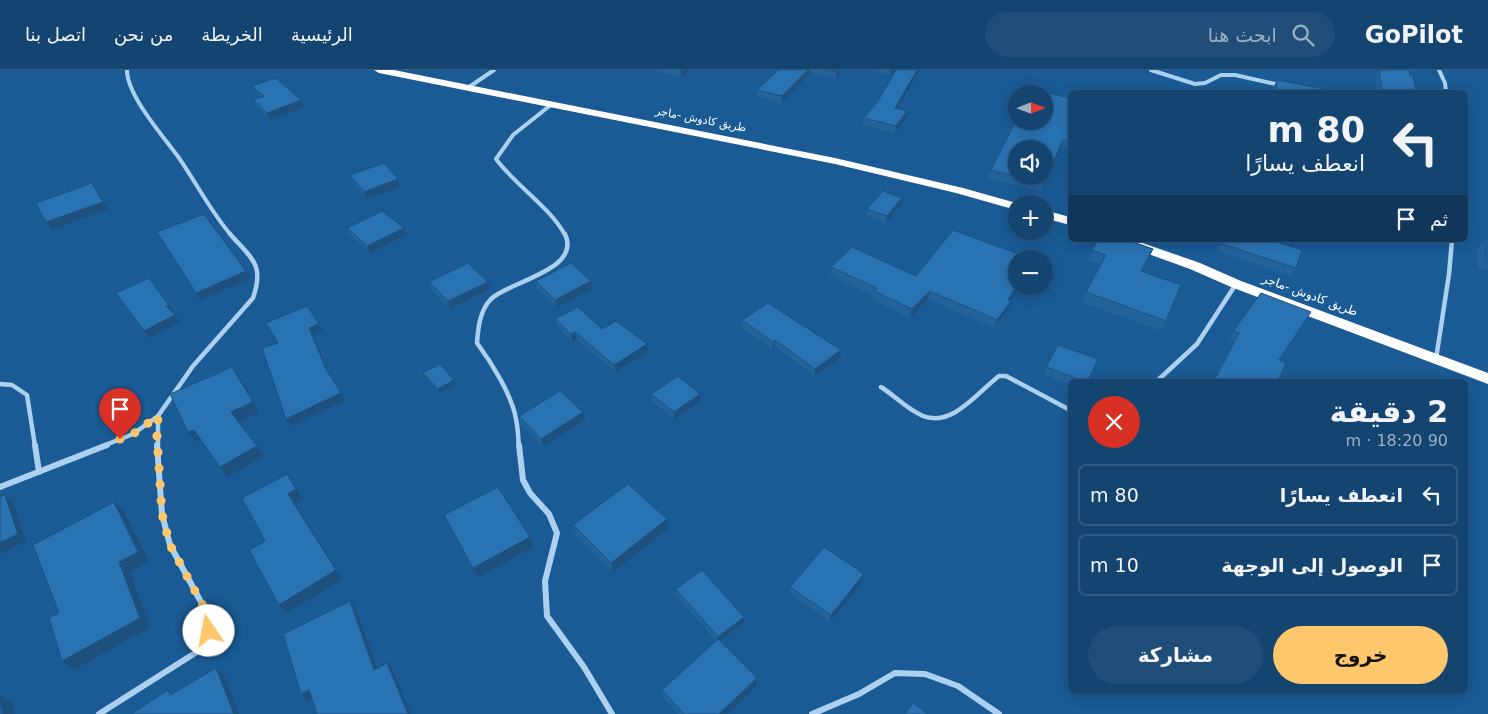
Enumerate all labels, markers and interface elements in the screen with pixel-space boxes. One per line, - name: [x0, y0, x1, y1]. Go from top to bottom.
- search box: [985, 12, 1335, 57]
- icon: search: [1289, 21, 1317, 49]
- text: GoPilot: [1365, 21, 1463, 49]
- text: اتصل بنا: [25, 24, 86, 45]
- text: من نحن: [114, 24, 173, 45]
- text: الخريطة: [201, 24, 263, 45]
- text: الرئيسية: [291, 24, 353, 45]
- text: ابحث هنا: [1208, 24, 1277, 46]
- north arrow: [1008, 85, 1052, 130]
- map controls: [1008, 85, 1053, 295]
- street label: طريق كادوش -ماجر: [653, 104, 748, 136]
- text: 80 m: [1268, 110, 1365, 150]
- icon: left: [1383, 110, 1448, 175]
- button: sound: [1008, 140, 1053, 185]
- text: انعطف يسارًا: [1245, 151, 1365, 176]
- button: +: [1008, 195, 1053, 240]
- icon: arrive: [1392, 205, 1420, 233]
- text: ثم: [1430, 208, 1448, 230]
- button: −: [1008, 250, 1053, 295]
- street label: طريق كادوش -ماجر: [1259, 271, 1360, 320]
- pin: [99, 388, 141, 439]
- text: 2 دقيقة: [1330, 394, 1448, 429]
- icon: arrive: [106, 395, 134, 423]
- button: close: [1088, 396, 1140, 448]
- text: 90 m · 18:20: [1346, 431, 1448, 450]
- icon: left: [1418, 481, 1446, 509]
- text: 80 m: [1090, 484, 1139, 506]
- text: انعطف يسارًا: [1280, 484, 1403, 506]
- icon: arrive: [1418, 551, 1446, 579]
- text: 10 m: [1090, 554, 1139, 576]
- text: الوصول إلى الوجهة: [1221, 554, 1403, 576]
- position arrow: [182, 604, 234, 656]
- button: مشاركة: [1088, 626, 1263, 684]
- button: خروج: [1273, 626, 1448, 684]

